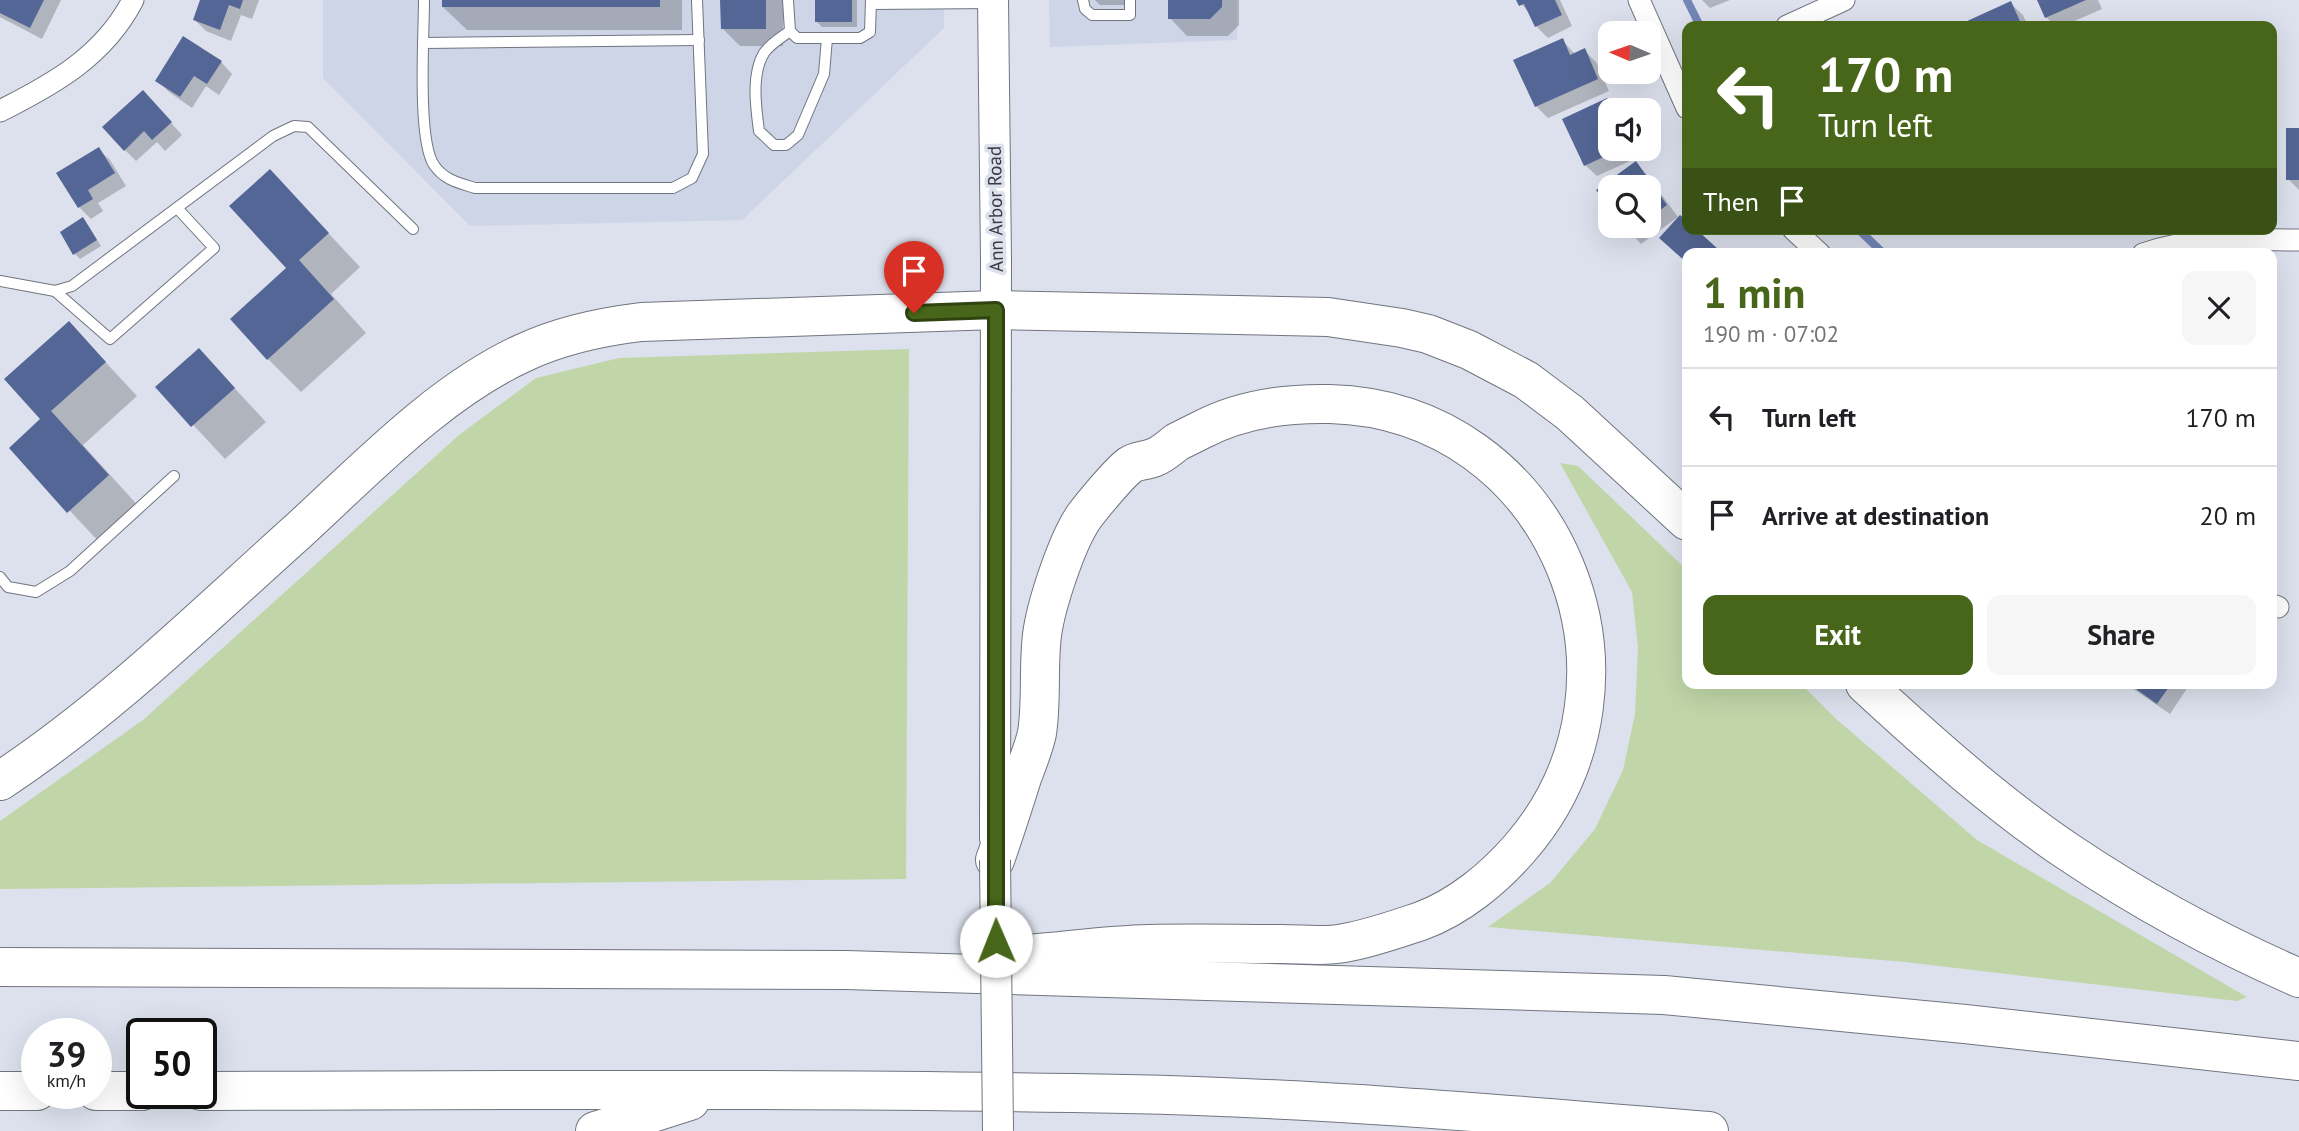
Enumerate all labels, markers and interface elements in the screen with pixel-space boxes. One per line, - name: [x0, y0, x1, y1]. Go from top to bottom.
- north arrow: [1598, 21, 1661, 84]
- map controls: [1598, 21, 1661, 238]
- text: 170 m: [1818, 42, 1953, 106]
- icon: left: [1703, 49, 1794, 140]
- button: sound: [1598, 98, 1661, 161]
- text: Turn left: [1818, 104, 1933, 146]
- street label: Ann Arbor Road: [982, 146, 1008, 272]
- button: search: [1598, 175, 1661, 238]
- icon: arrive: [1773, 182, 1811, 220]
- text: Then: [1703, 185, 1759, 218]
- pin: [884, 241, 944, 313]
- icon: arrive: [895, 252, 933, 290]
- text: 1 min: [1703, 265, 1805, 320]
- button: close: [2182, 271, 2256, 345]
- text: 190 m · 07:02: [1703, 319, 1839, 348]
- icon: left: [1703, 398, 1741, 436]
- text: Turn left: [1762, 401, 1856, 434]
- text: 170 m: [2185, 401, 2256, 434]
- icon: arrive: [1703, 496, 1741, 534]
- text: Arrive at destination: [1762, 499, 1989, 532]
- text: 20 m: [2200, 499, 2256, 532]
- button: Exit: [1703, 595, 1973, 675]
- button: Share: [1987, 595, 2256, 675]
- position arrow: [959, 904, 1033, 978]
- speed limit sign: 50: [126, 1018, 217, 1109]
- text: 39: [47, 1031, 86, 1077]
- text: km/h: [47, 1069, 86, 1092]

